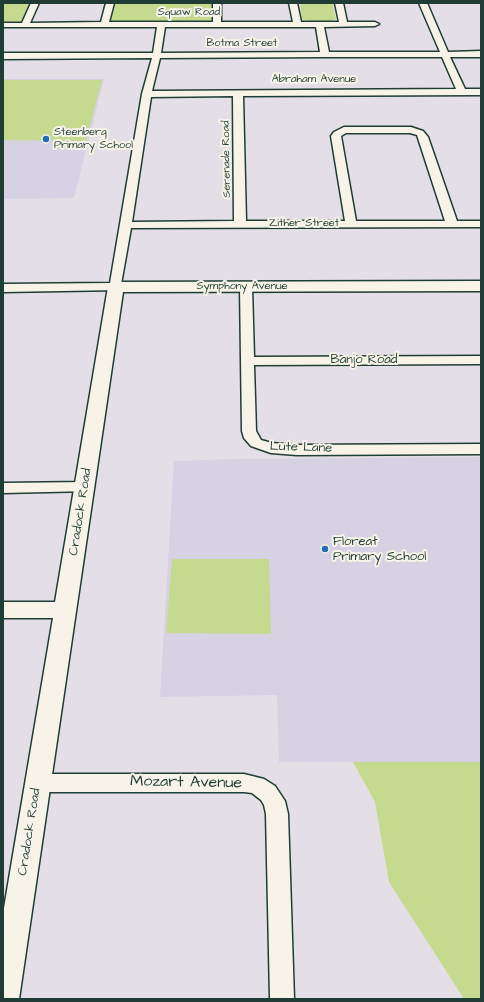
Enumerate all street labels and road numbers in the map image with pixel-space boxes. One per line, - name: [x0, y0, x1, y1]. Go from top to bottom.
- street label: Squaw Road: [158, 6, 220, 20]
- street label: Botma Street: [207, 37, 277, 51]
- street label: Abraham Avenue: [272, 73, 356, 87]
- street label: Serenade Road: [220, 120, 234, 198]
- street label: Zither Street: [269, 217, 339, 231]
- street label: Symphony Avenue: [196, 280, 288, 294]
- street label: Banjo Road: [330, 352, 398, 368]
- street label: Lute Lane: [270, 439, 332, 457]
- street label: Cradock Road: [66, 467, 96, 557]
- street label: Mozart Avenue: [130, 772, 242, 794]
- street label: Cradock Road: [15, 787, 45, 877]

